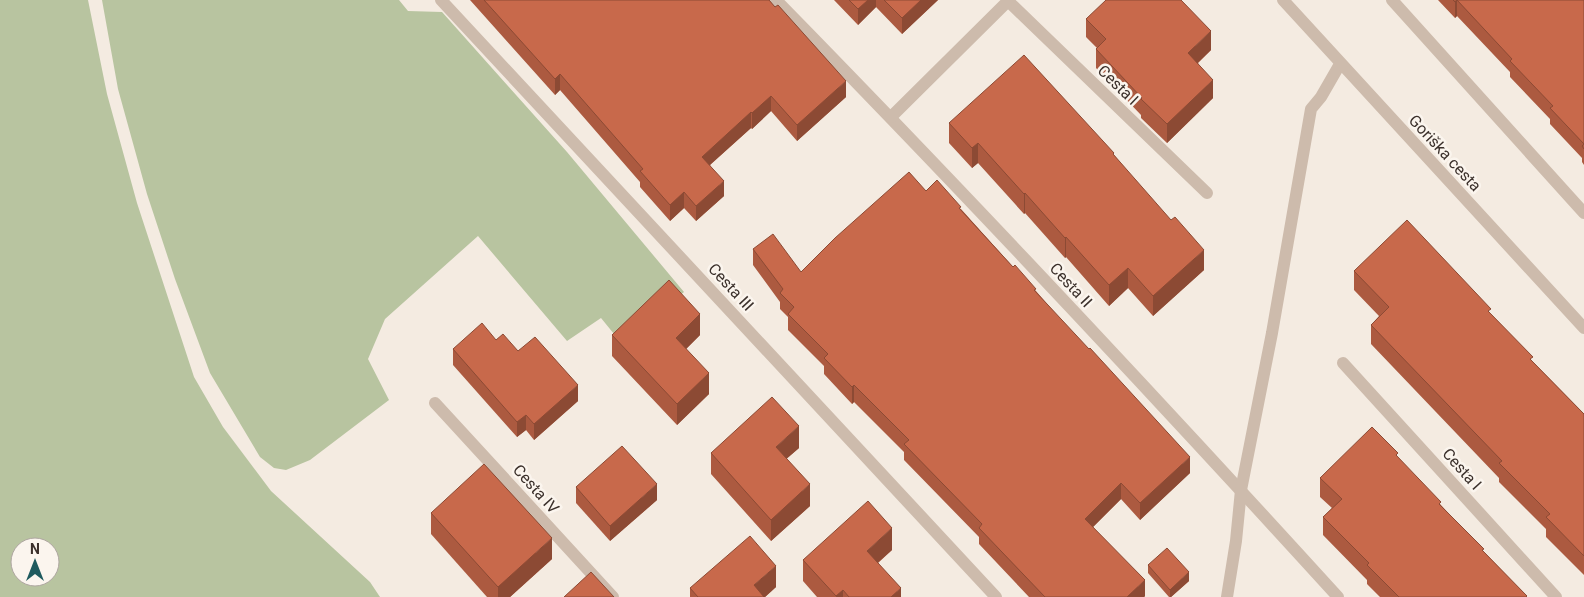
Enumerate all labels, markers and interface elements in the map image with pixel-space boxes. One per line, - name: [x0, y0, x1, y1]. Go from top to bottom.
- street label: Cesta I: [1094, 61, 1142, 109]
- street label: Goriška cesta: [1405, 111, 1485, 195]
- street label: Cesta III: [704, 259, 758, 315]
- street label: Cesta II: [1046, 259, 1096, 311]
- street label: Cesta I: [1438, 444, 1486, 494]
- street label: Cesta IV: [509, 460, 563, 518]
- north arrow: [10, 537, 60, 587]
- text: N: [30, 541, 40, 557]

